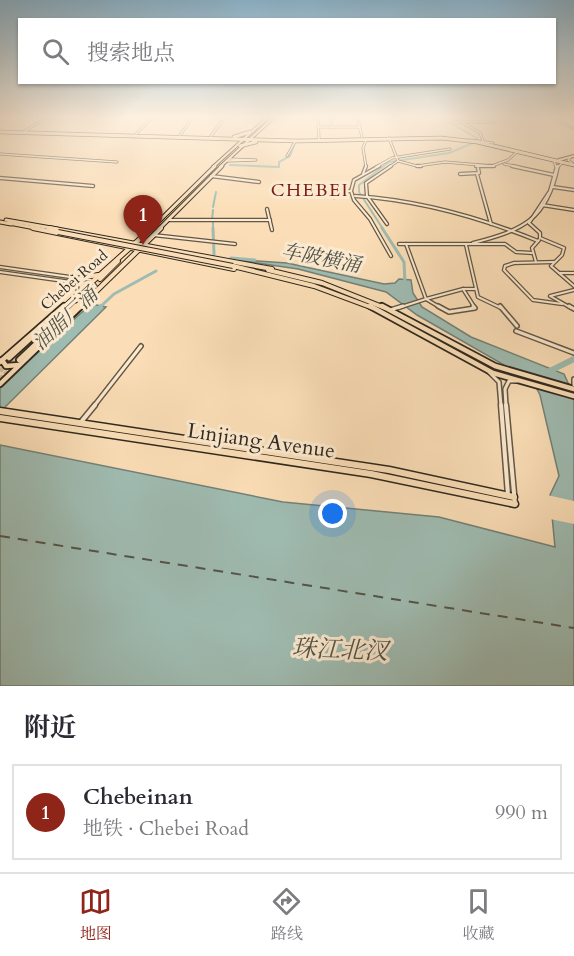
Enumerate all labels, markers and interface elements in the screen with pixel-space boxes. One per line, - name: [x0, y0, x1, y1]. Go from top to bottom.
- search box: [18, 18, 556, 84]
- icon: search: [39, 35, 72, 68]
- text: 搜索地点: [87, 38, 175, 68]
- district label: CHEBEI: [271, 178, 349, 203]
- pin: 1: [124, 196, 162, 245]
- water label: 车陂横涌: [279, 237, 365, 279]
- street label: Chebei Road: [36, 245, 112, 315]
- water label: 油脂厂涌: [27, 280, 105, 356]
- street label: Linjiang Avenue: [185, 416, 337, 466]
- your location: [318, 499, 347, 528]
- water label: 珠江北汊: [291, 632, 392, 668]
- text: 附近: [24, 710, 76, 745]
- text: Chebeinan: [83, 782, 193, 812]
- text: 1: [40, 799, 51, 826]
- text: 990 m: [495, 799, 548, 826]
- text: 地铁 · Chebei Road: [83, 815, 249, 842]
- tab: 地图: [79, 885, 112, 945]
- tab: 路线: [270, 885, 303, 945]
- tab: 收藏: [462, 885, 495, 945]

